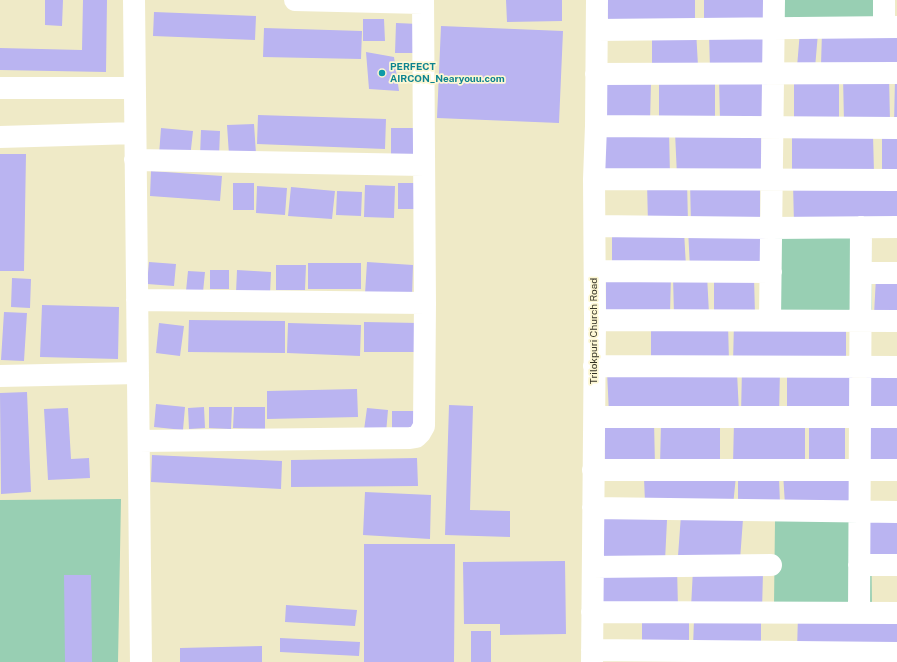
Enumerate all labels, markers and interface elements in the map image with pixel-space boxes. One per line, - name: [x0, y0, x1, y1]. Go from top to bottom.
- place label: PERFECT AIRCON_Nearyouu.com: [390, 61, 505, 84]
- marker: PERFECT AIRCON_Nearyouu.com: [377, 68, 387, 78]
- street label: Trilokpuri Church Road: [588, 278, 600, 384]

